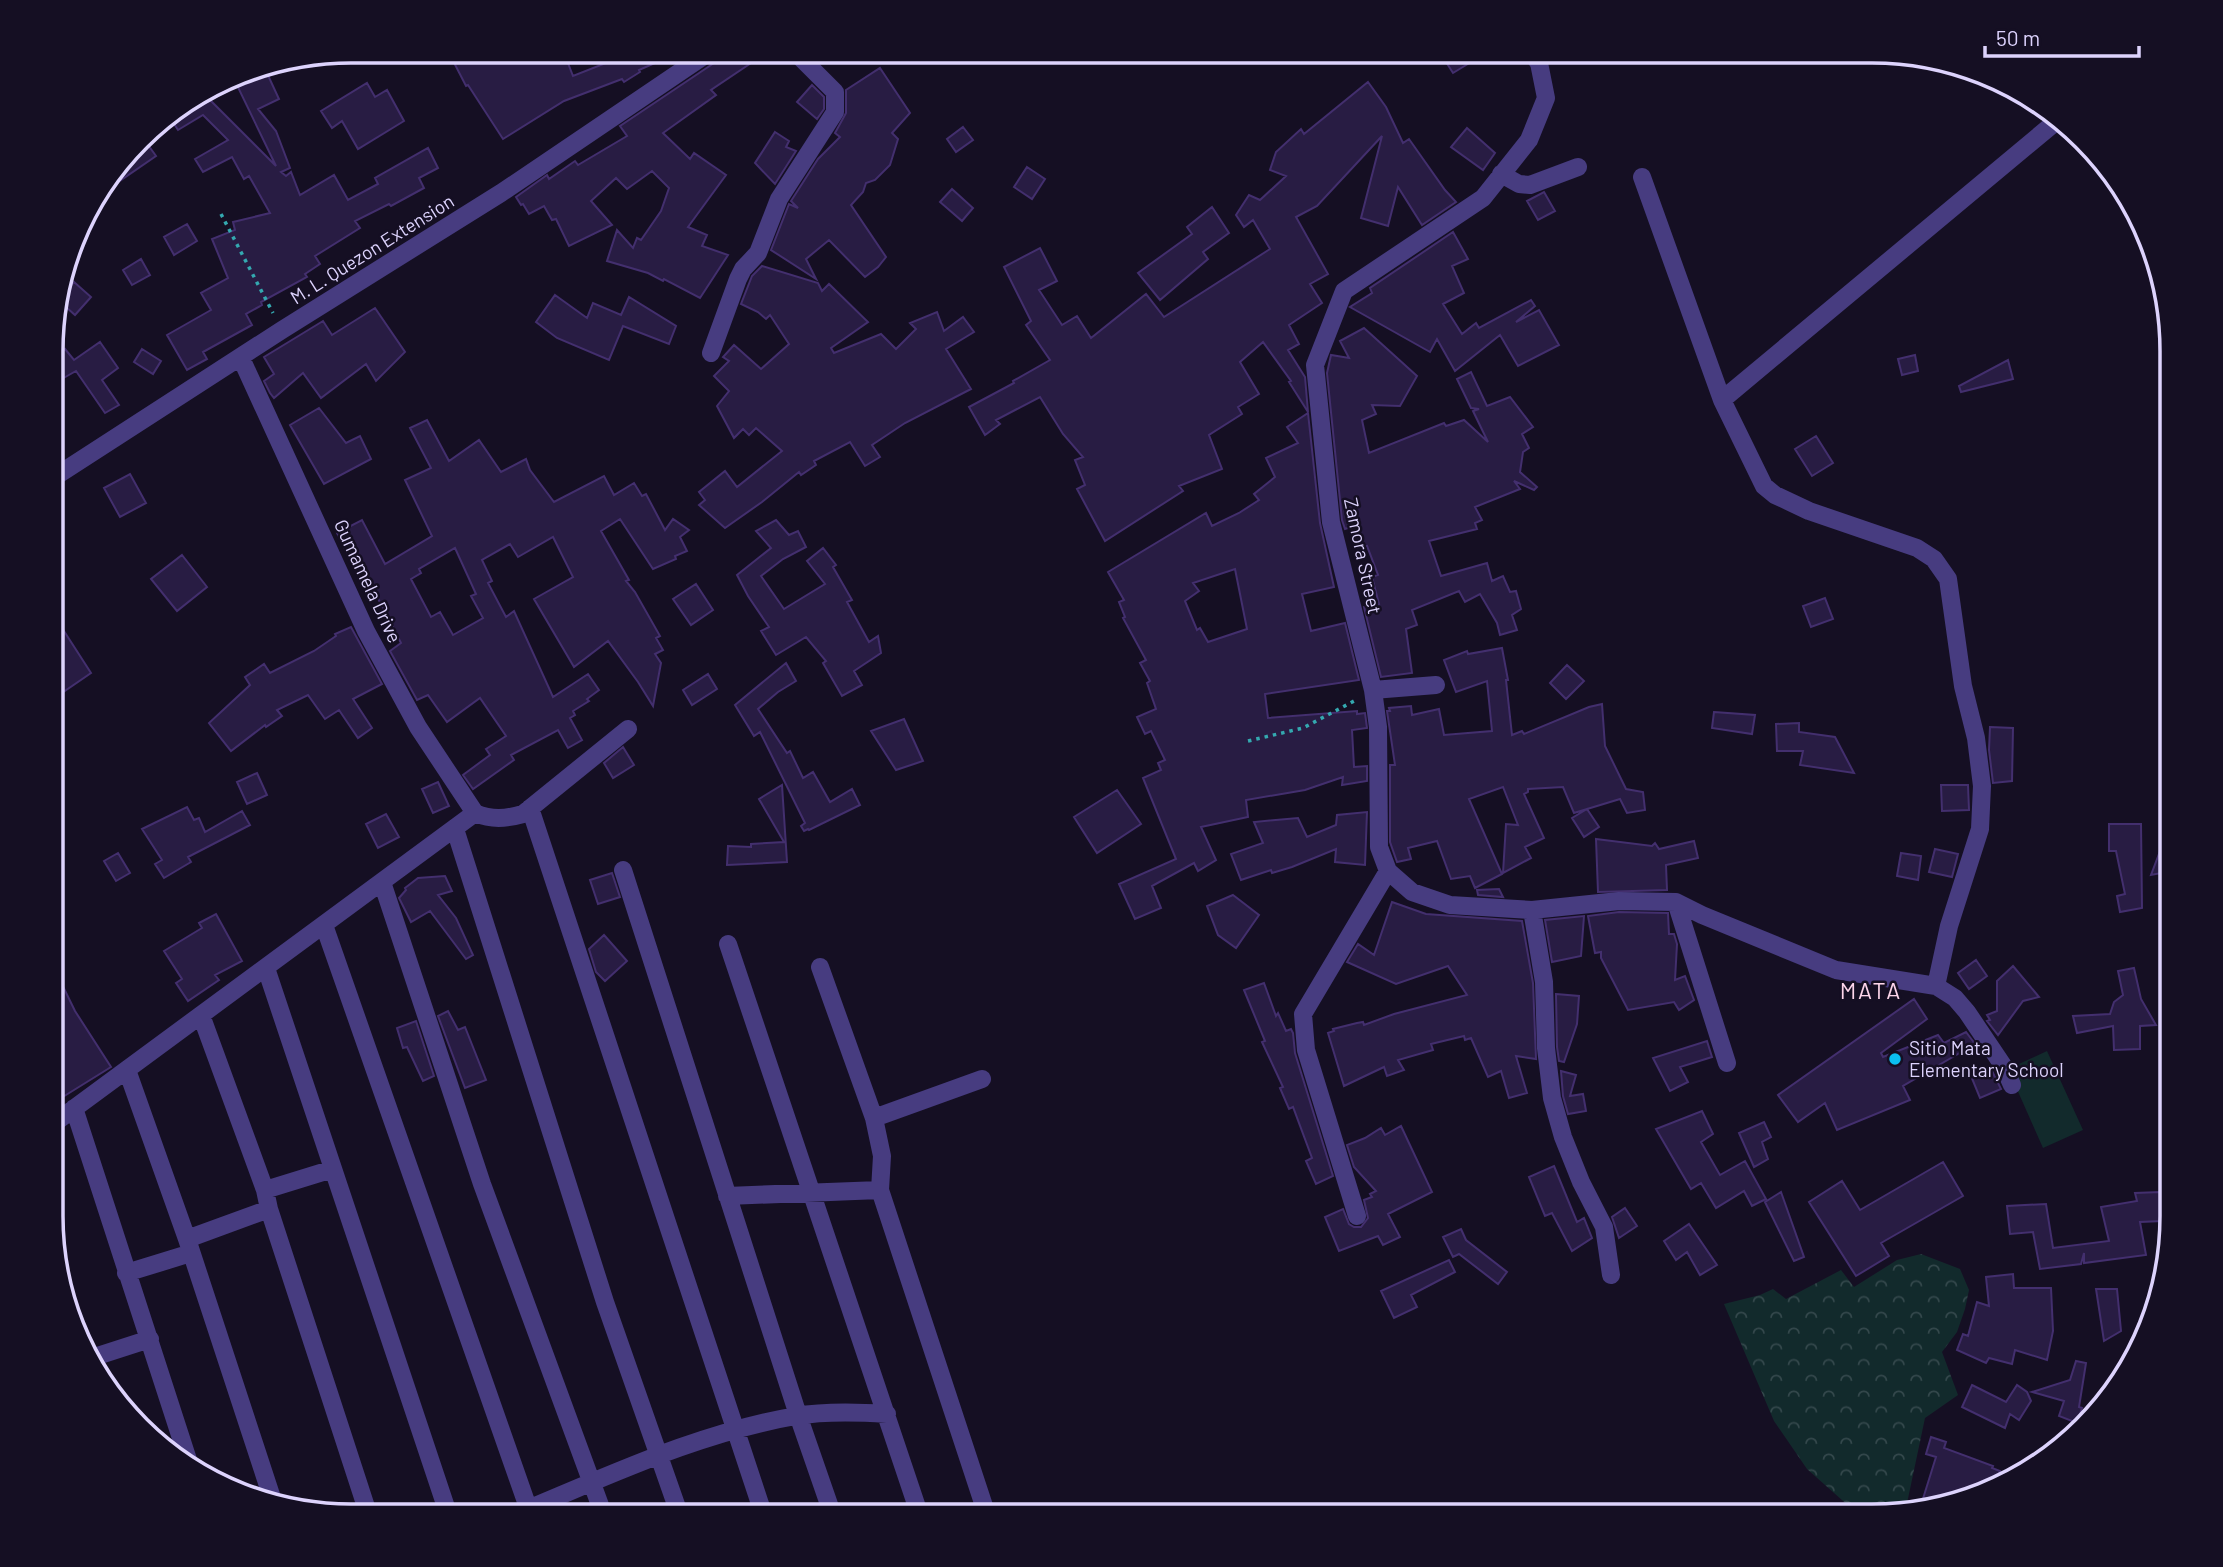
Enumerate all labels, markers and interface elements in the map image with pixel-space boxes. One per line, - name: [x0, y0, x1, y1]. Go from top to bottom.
- scale bar: [1985, 14, 2139, 58]
- text: 50 m: [1996, 25, 2040, 50]
- street label: M. L. Quezon Extension: [286, 189, 458, 308]
- street label: Zamora Street: [1340, 496, 1387, 616]
- street label: Gumamela Drive: [330, 516, 407, 646]
- district label: MATA: [1840, 976, 1902, 1004]
- place label: Sitio Mata Elementary School: [1909, 1036, 2064, 1081]
- marker: Sitio Mata Elementary School: [1887, 1051, 1903, 1067]

